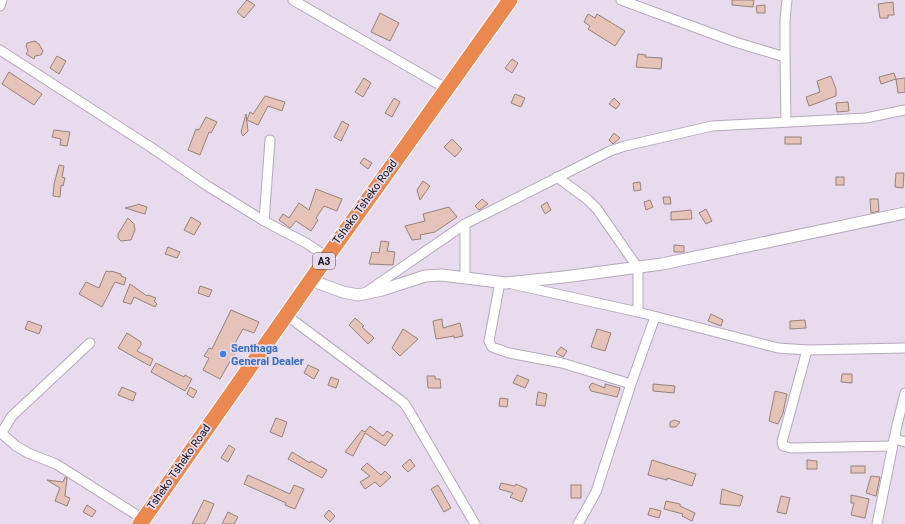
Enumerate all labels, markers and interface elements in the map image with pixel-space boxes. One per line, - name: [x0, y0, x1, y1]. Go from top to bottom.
- street label: Tsheko Tsheko Road: [330, 157, 400, 247]
- road number: A3: [313, 253, 335, 269]
- place label: Senthaga General Dealer: [231, 342, 304, 368]
- marker: Senthaga General Dealer: [218, 349, 228, 359]
- street label: Tsheko Tsheko Road: [145, 422, 213, 512]

